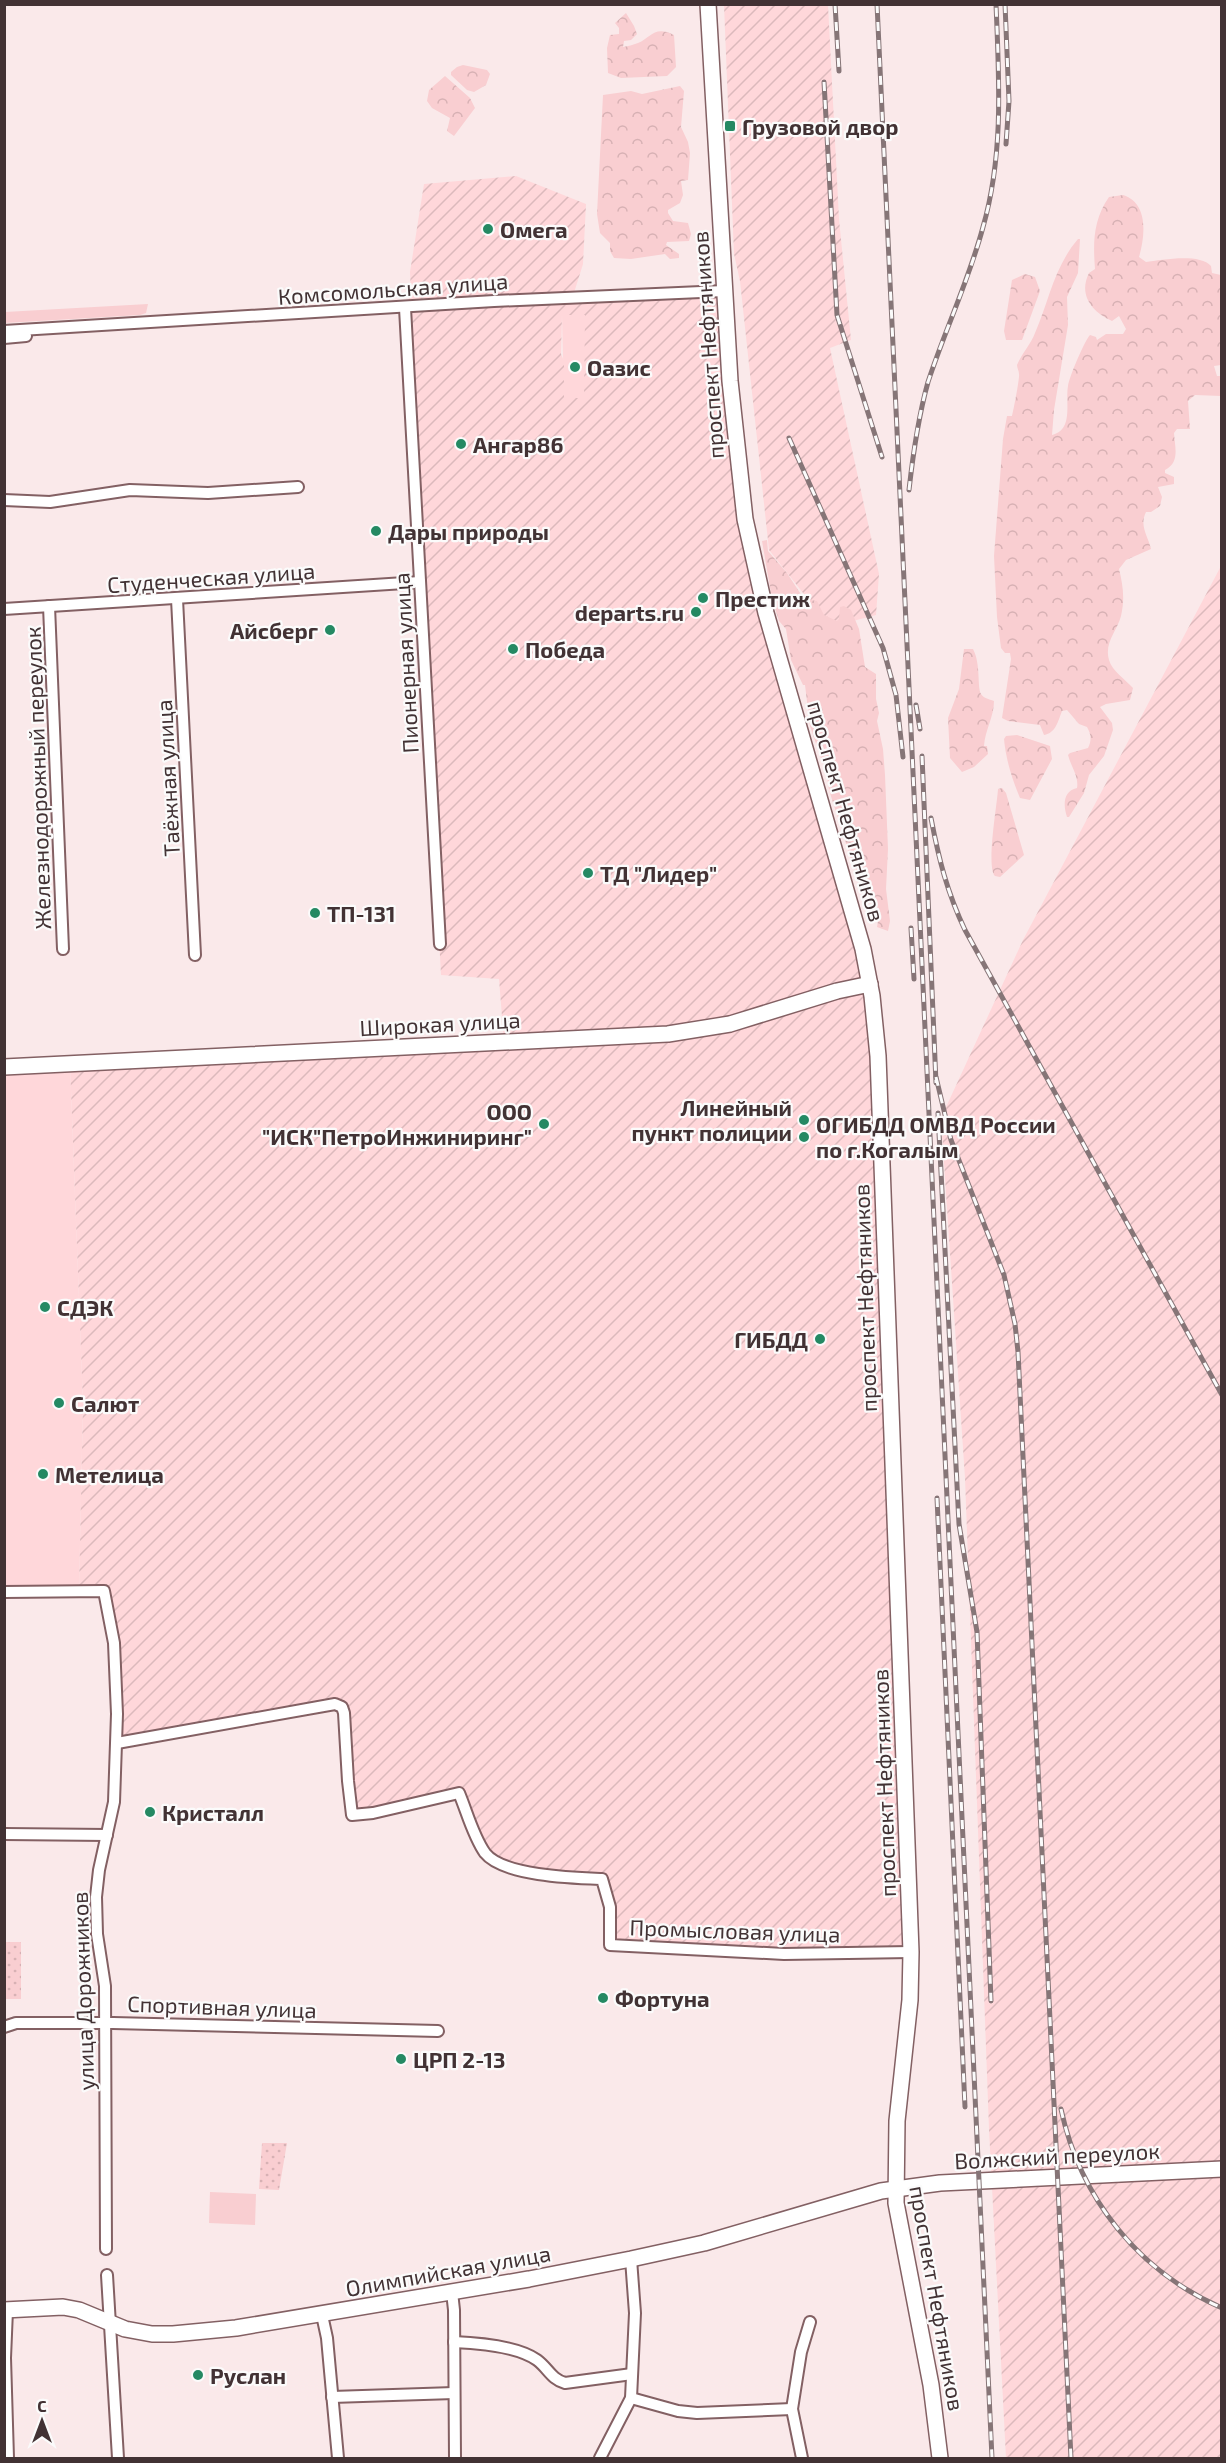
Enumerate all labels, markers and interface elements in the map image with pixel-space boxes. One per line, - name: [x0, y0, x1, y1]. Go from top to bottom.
- place label: Грузовой двор: [742, 113, 898, 139]
- marker: Грузовой двор: [723, 119, 737, 133]
- place label: Омега: [500, 216, 568, 242]
- marker: Омега: [481, 222, 495, 236]
- street label: проспект Нефтяников: [686, 230, 728, 460]
- street label: Комсомольская улица: [277, 267, 509, 310]
- place label: Оазис: [587, 354, 651, 380]
- marker: Оазис: [568, 360, 582, 374]
- place label: Ангар86: [473, 431, 563, 457]
- marker: Ангар86: [454, 437, 468, 451]
- place label: Дары природы: [388, 518, 549, 544]
- marker: Дары природы: [369, 524, 383, 538]
- street label: Студенческая улица: [106, 557, 316, 598]
- street label: Пионерная улица: [387, 572, 424, 754]
- place label: Престиж: [715, 585, 810, 611]
- marker: Престиж: [696, 591, 710, 605]
- place label: departs.ru: [575, 599, 684, 625]
- marker: departs.ru: [689, 605, 703, 619]
- place label: Айсберг: [230, 617, 318, 643]
- marker: Айсберг: [323, 623, 337, 637]
- street label: Железнодорожный переулок: [19, 626, 56, 930]
- place label: Победа: [525, 636, 605, 662]
- marker: Победа: [506, 642, 520, 656]
- street label: проспект Нефтяников: [803, 698, 891, 924]
- street label: Таёжная улица: [150, 699, 185, 857]
- place label: ТД "Лидер": [600, 860, 717, 886]
- marker: ТД "Лидер": [581, 866, 595, 880]
- place label: ТП-131: [327, 900, 395, 926]
- marker: ТП-131: [308, 906, 322, 920]
- street label: Широкая улица: [359, 1006, 521, 1041]
- place label: Линейный пункт полиции: [631, 1094, 792, 1145]
- place label: ООО "ИСК"ПетроИнжиниринг": [262, 1098, 532, 1149]
- place label: ОГИБДД ОМВД России по г.Когалым: [816, 1111, 1056, 1162]
- marker: Линейный пункт полиции: [797, 1113, 811, 1127]
- marker: ООО "ИСК"ПетроИнжиниринг": [537, 1117, 551, 1131]
- marker: ОГИБДД ОМВД России по г.Когалым: [797, 1130, 811, 1144]
- street label: проспект Нефтяников: [847, 1184, 881, 1412]
- place label: СДЭК: [57, 1294, 113, 1320]
- marker: СДЭК: [38, 1300, 52, 1314]
- place label: ГИБДД: [734, 1326, 808, 1352]
- marker: ГИБДД: [813, 1332, 827, 1346]
- place label: Салют: [71, 1390, 139, 1416]
- marker: Салют: [52, 1396, 66, 1410]
- place label: Метелица: [55, 1461, 164, 1487]
- marker: Метелица: [36, 1467, 50, 1481]
- street label: проспект Нефтяников: [866, 1669, 900, 1897]
- place label: Кристалл: [162, 1799, 264, 1825]
- marker: Кристалл: [143, 1805, 157, 1819]
- street label: улица Дорожников: [66, 1891, 99, 2091]
- street label: Промысловая улица: [629, 1913, 841, 1948]
- place label: Фортуна: [615, 1985, 710, 2011]
- street label: Спортивная улица: [127, 1990, 317, 2023]
- marker: Фортуна: [596, 1991, 610, 2005]
- place label: ЦРП 2-13: [413, 2046, 506, 2072]
- marker: ЦРП 2-13: [394, 2052, 408, 2066]
- street label: Волжский переулок: [954, 2137, 1161, 2174]
- street label: проспект Нефтяников: [905, 2183, 971, 2413]
- street label: Олимпийская улица: [343, 2239, 553, 2302]
- place label: Руслан: [210, 2362, 286, 2388]
- marker: Руслан: [191, 2368, 205, 2382]
- north arrow: [12, 2391, 72, 2451]
- text: С: [37, 2396, 47, 2415]

